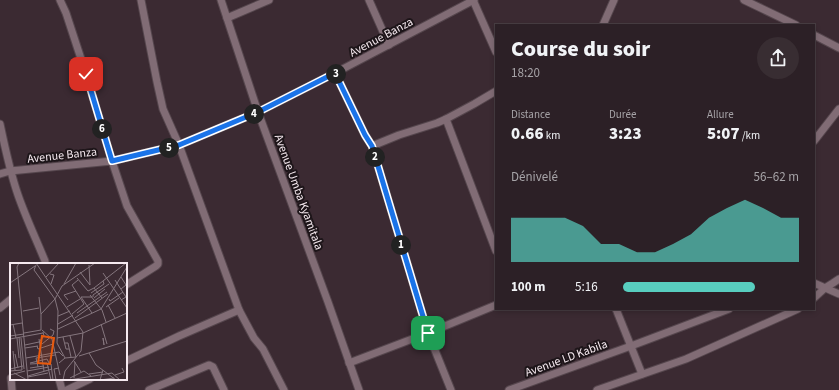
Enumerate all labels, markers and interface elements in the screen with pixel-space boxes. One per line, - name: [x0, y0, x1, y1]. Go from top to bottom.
- street label: Avenue Banza: [346, 14, 416, 61]
- text: Course du soir: [511, 33, 650, 65]
- button: share: [757, 37, 799, 79]
- pin: [69, 57, 103, 91]
- icon: check: [75, 63, 97, 85]
- pin: 3: [326, 64, 346, 84]
- text: 18:20: [511, 64, 540, 82]
- text: 3: [333, 66, 339, 81]
- pin: 4: [244, 104, 264, 124]
- text: 4: [251, 106, 257, 121]
- text: Distance: [511, 107, 550, 122]
- text: Durée: [609, 107, 636, 122]
- text: Allure: [707, 107, 734, 122]
- pin: 6: [92, 119, 112, 139]
- text: 6: [99, 121, 105, 136]
- text: 0.66: [511, 122, 544, 146]
- text: 3:23: [609, 122, 642, 146]
- text: 5:07: [707, 122, 740, 146]
- text: km: [544, 128, 560, 143]
- text: /km: [740, 128, 760, 143]
- street label: Avenue Umba Kyamitala: [270, 132, 327, 252]
- pin: 5: [159, 138, 179, 158]
- text: 5: [166, 140, 172, 155]
- street label: Avenue Banza: [26, 143, 98, 168]
- pin: 2: [365, 147, 385, 167]
- text: 2: [372, 149, 378, 164]
- text: Dénivelé: [511, 168, 558, 186]
- text: 56–62 m: [754, 168, 799, 186]
- pin: 1: [391, 235, 411, 255]
- text: 1: [398, 237, 404, 252]
- inset map: [10, 263, 127, 380]
- text: 100 m: [511, 278, 545, 296]
- text: 5:16: [575, 278, 598, 296]
- pin: [411, 316, 445, 350]
- icon: arrive: [417, 322, 439, 344]
- street label: Avenue LD Kabila: [523, 336, 610, 381]

